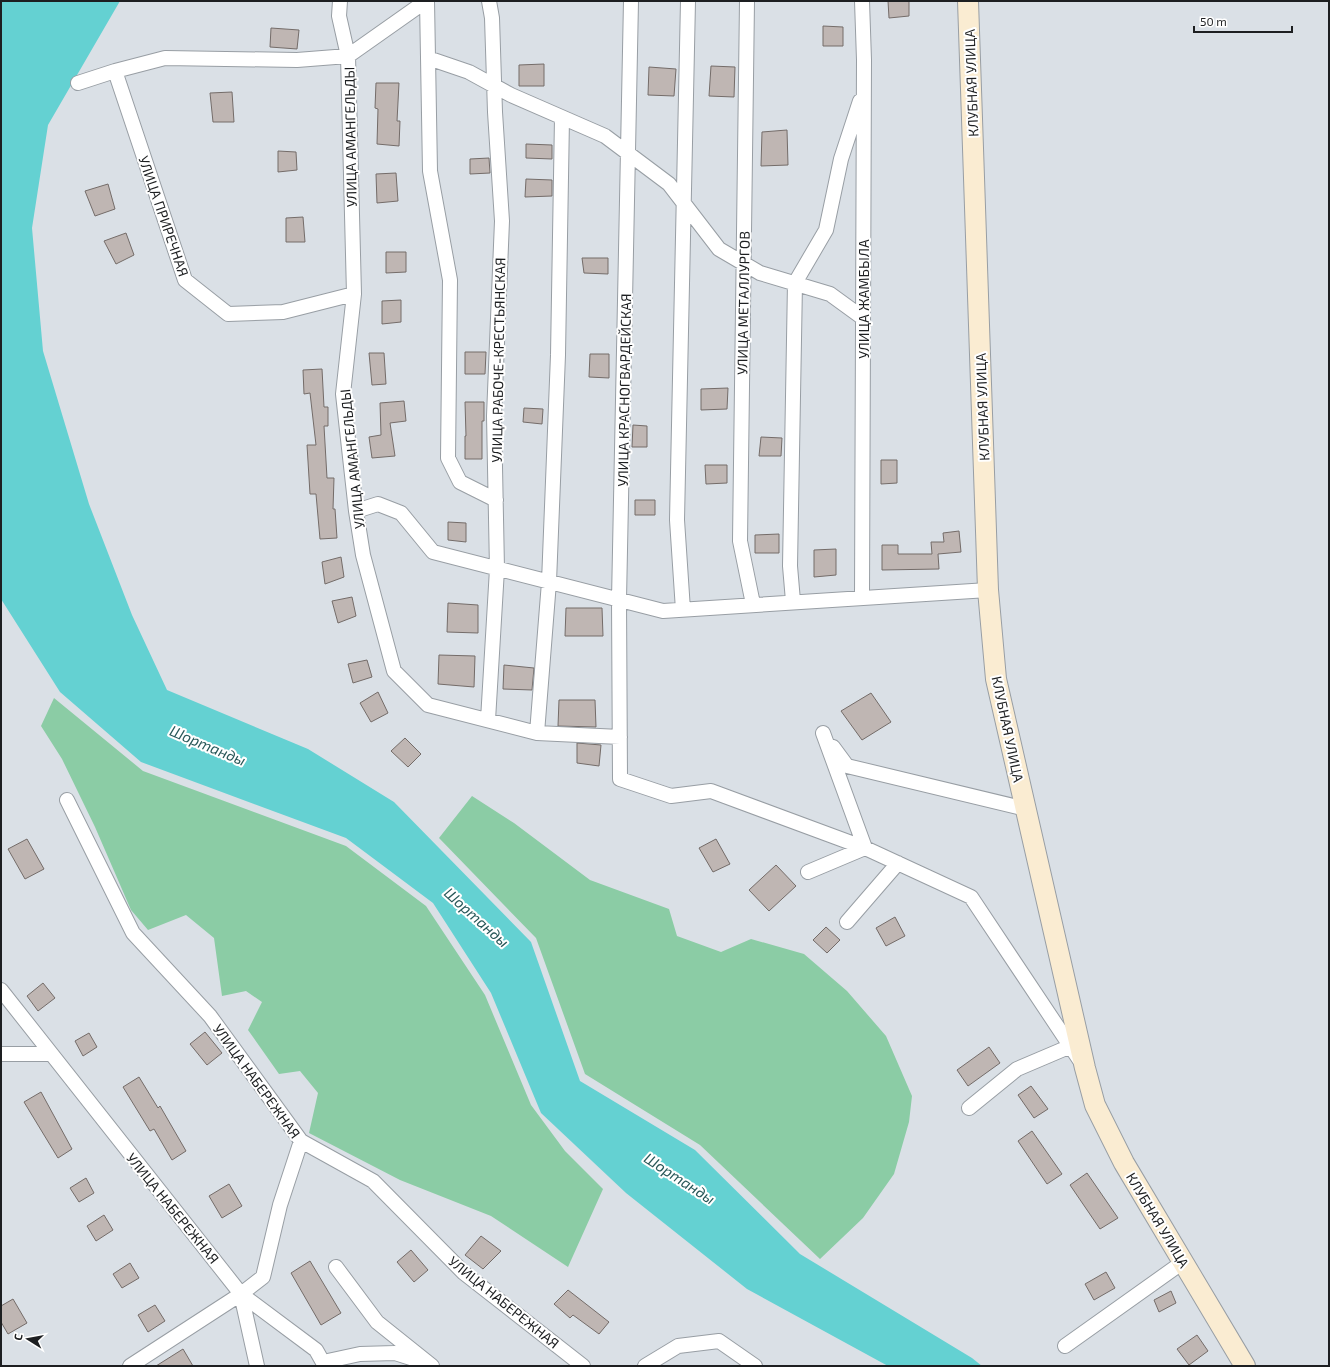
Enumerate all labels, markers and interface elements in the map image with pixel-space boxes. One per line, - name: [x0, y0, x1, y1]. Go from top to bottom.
- scale bar: [1194, 8, 1292, 34]
- text: 50 m: [1200, 14, 1227, 28]
- street label: КЛУБНАЯ УЛИЦА: [961, 28, 981, 137]
- street label: УЛИЦА АМАНГЕЛЬДЫ: [340, 67, 360, 207]
- street label: УЛИЦА ПРИРЕЧНАЯ: [135, 153, 193, 279]
- street label: УЛИЦА МЕТАЛЛУРГОВ: [733, 231, 753, 375]
- street label: УЛИЦА ЖАМБЫЛА: [855, 239, 872, 359]
- street label: УЛИЦА РАБОЧЕ-КРЕСТЬЯНСКАЯ: [488, 257, 508, 463]
- street label: УЛИЦА КРАСНОГВАРДЕЙСКАЯ: [614, 293, 634, 487]
- street label: КЛУБНАЯ УЛИЦА: [972, 352, 992, 461]
- street label: УЛИЦА АМАНГЕЛЬДЫ: [336, 388, 368, 530]
- street label: КЛУБНАЯ УЛИЦА: [988, 674, 1028, 784]
- water label: Шортанды: [167, 721, 249, 769]
- water label: Шортанды: [441, 883, 513, 951]
- street label: УЛИЦА НАБЕРЕЖНАЯ: [210, 1020, 304, 1142]
- water label: Шортанды: [641, 1148, 719, 1208]
- street label: УЛИЦА НАБЕРЕЖНАЯ: [123, 1149, 223, 1267]
- street label: КЛУБНАЯ УЛИЦА: [1123, 1169, 1193, 1271]
- street label: УЛИЦА НАБЕРЕЖНАЯ: [445, 1252, 563, 1352]
- north arrow: [8, 1319, 48, 1359]
- text: С: [11, 1332, 25, 1341]

